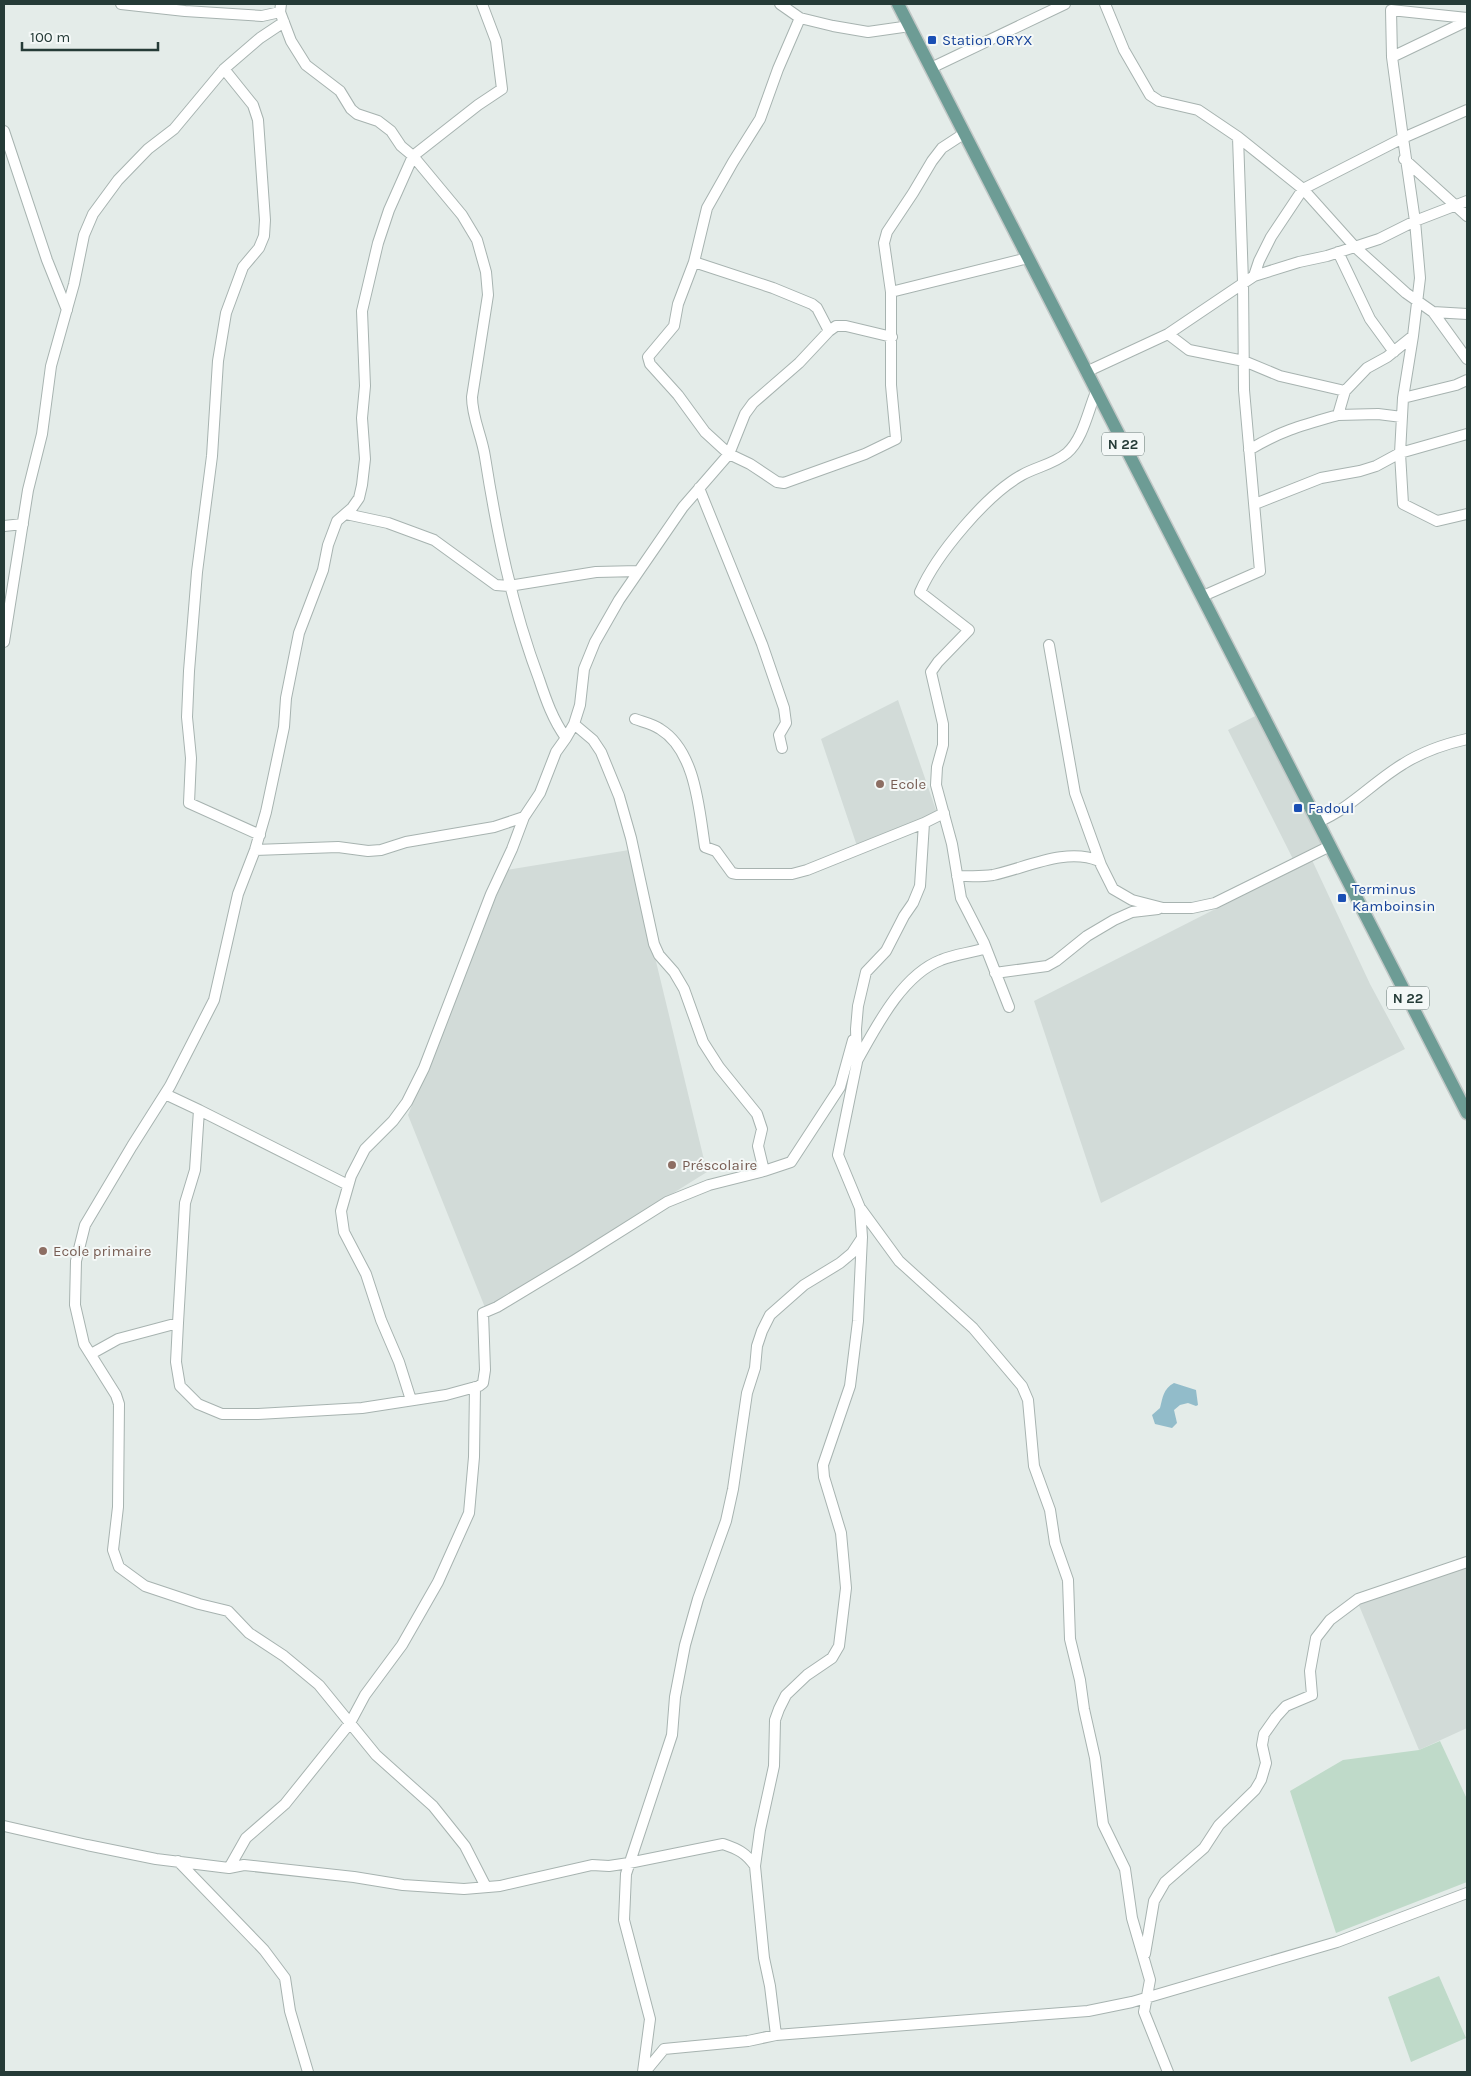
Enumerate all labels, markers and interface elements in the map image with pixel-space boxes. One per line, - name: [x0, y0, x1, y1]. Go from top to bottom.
- scale bar: [22, 20, 159, 52]
- text: 100 m: [30, 28, 70, 46]
- place label: Station ORYX: [942, 31, 1033, 49]
- marker: Station ORYX: [926, 34, 938, 46]
- road number: N 22: [1102, 432, 1144, 456]
- place label: Ecole: [890, 775, 926, 793]
- marker: Ecole: [874, 778, 886, 790]
- place label: Fadoul: [1308, 799, 1354, 817]
- marker: Fadoul: [1292, 802, 1304, 814]
- place label: Terminus Kamboinsin: [1352, 880, 1435, 915]
- marker: Terminus Kamboinsin: [1336, 892, 1348, 904]
- road number: N 22: [1387, 986, 1429, 1010]
- place label: Préscolaire: [682, 1156, 757, 1174]
- marker: Préscolaire: [666, 1159, 678, 1171]
- place label: Ecole primaire: [53, 1242, 151, 1260]
- marker: Ecole primaire: [37, 1245, 49, 1257]

